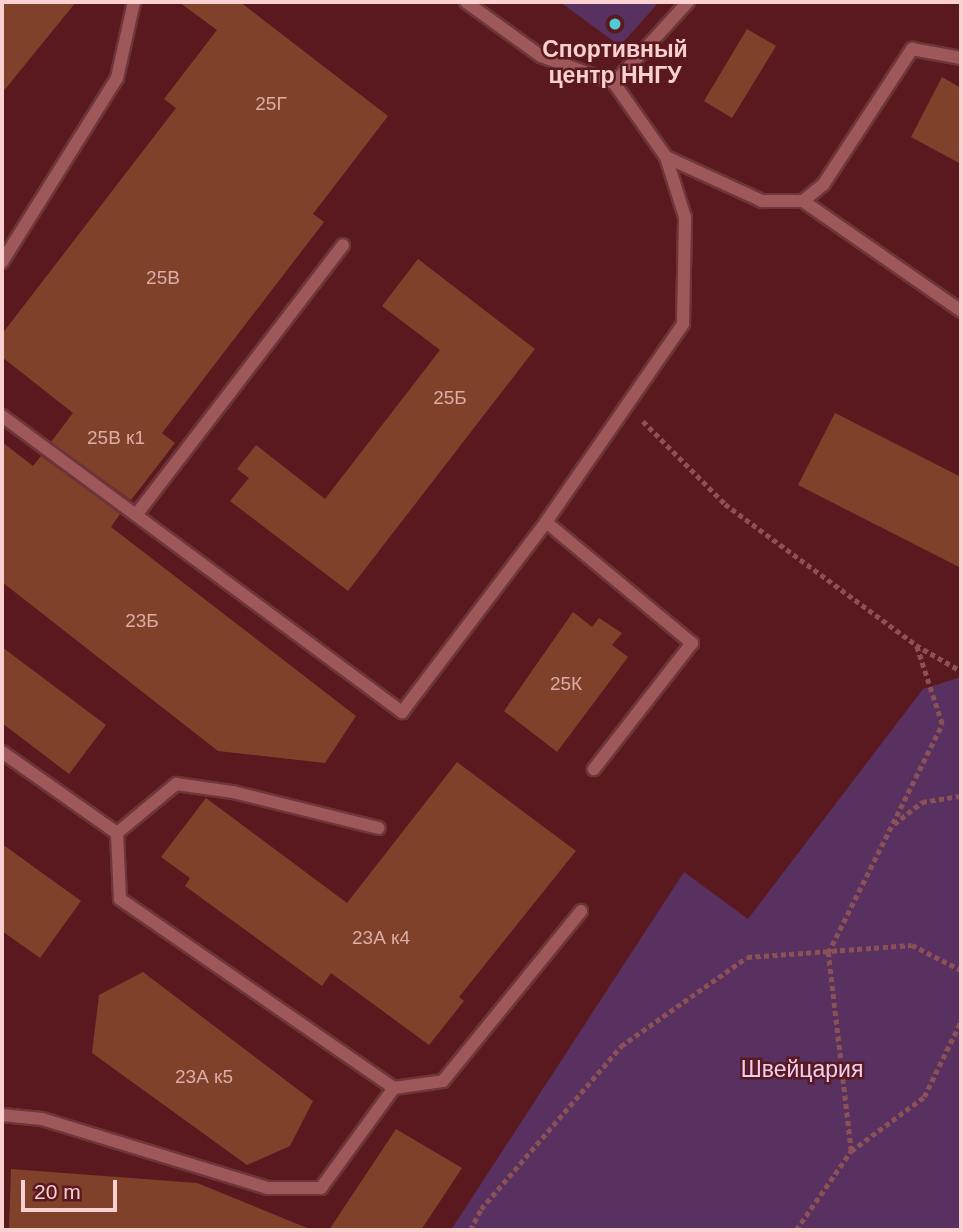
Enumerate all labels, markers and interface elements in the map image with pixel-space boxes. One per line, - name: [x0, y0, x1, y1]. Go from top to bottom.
- marker: Спортивный центр ННГУ: [607, 16, 623, 32]
- place label: Спортивный центр ННГУ: [542, 35, 688, 89]
- house number: 25Г: [255, 93, 287, 115]
- house number: 25В: [146, 267, 180, 289]
- house number: 25Б: [433, 387, 467, 409]
- house number: 25В к1: [87, 427, 145, 449]
- house number: 23Б: [125, 610, 159, 632]
- house number: 25К: [550, 673, 582, 695]
- house number: 23А к4: [352, 927, 410, 949]
- park label: Швейцария: [741, 1055, 863, 1083]
- house number: 23А к5: [175, 1066, 233, 1088]
- scale bar: [24, 1166, 121, 1210]
- text: 20 m: [34, 1180, 81, 1203]

